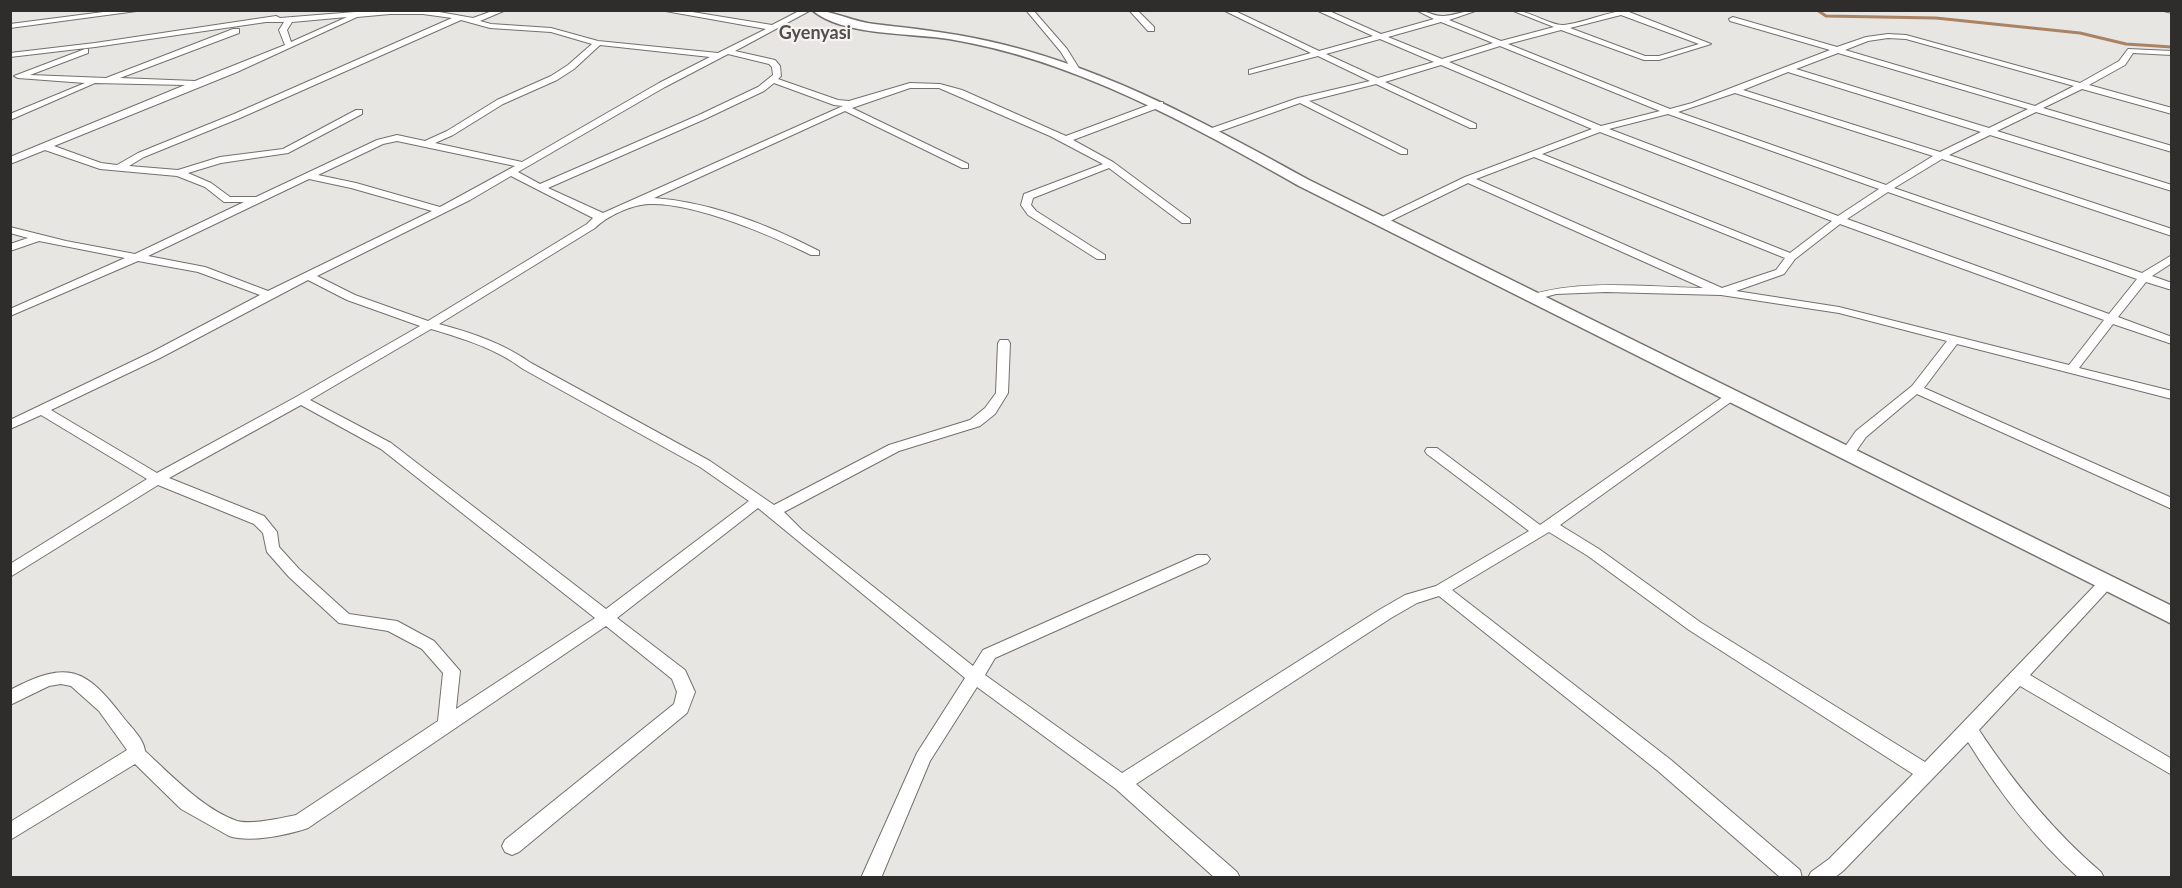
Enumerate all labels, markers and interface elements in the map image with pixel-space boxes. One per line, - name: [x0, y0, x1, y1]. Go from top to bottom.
- district label: Gyenyasi: [779, 22, 851, 44]

